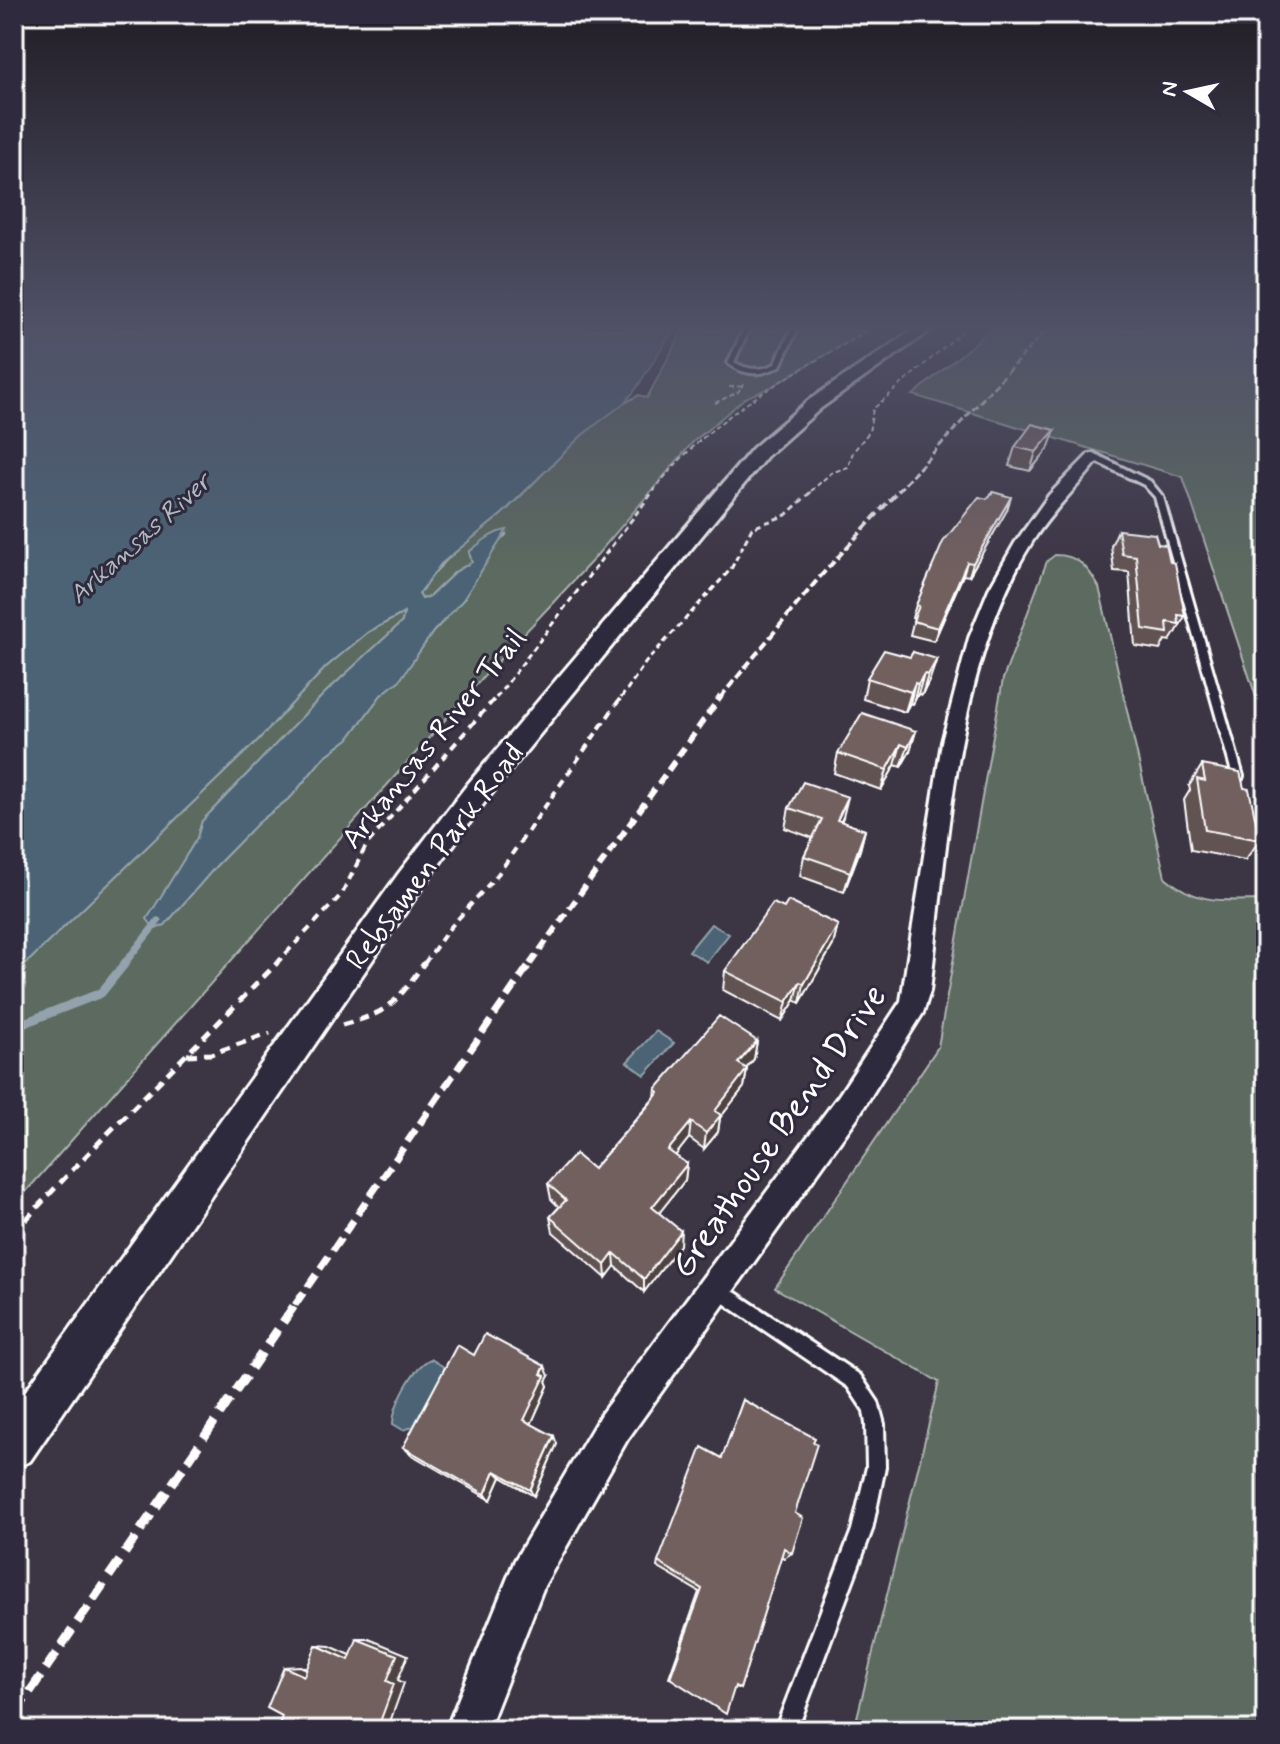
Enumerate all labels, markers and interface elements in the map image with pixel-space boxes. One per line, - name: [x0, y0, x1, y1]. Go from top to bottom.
- north arrow: [1148, 52, 1228, 132]
- text: N: [1155, 80, 1185, 99]
- water label: Arkansas River: [62, 465, 221, 612]
- street label: Arkansas River Trail: [333, 620, 535, 858]
- street label: Rebsamen Park Road: [337, 736, 533, 978]
- street label: Greathouse Bend Drive: [661, 976, 899, 1288]

